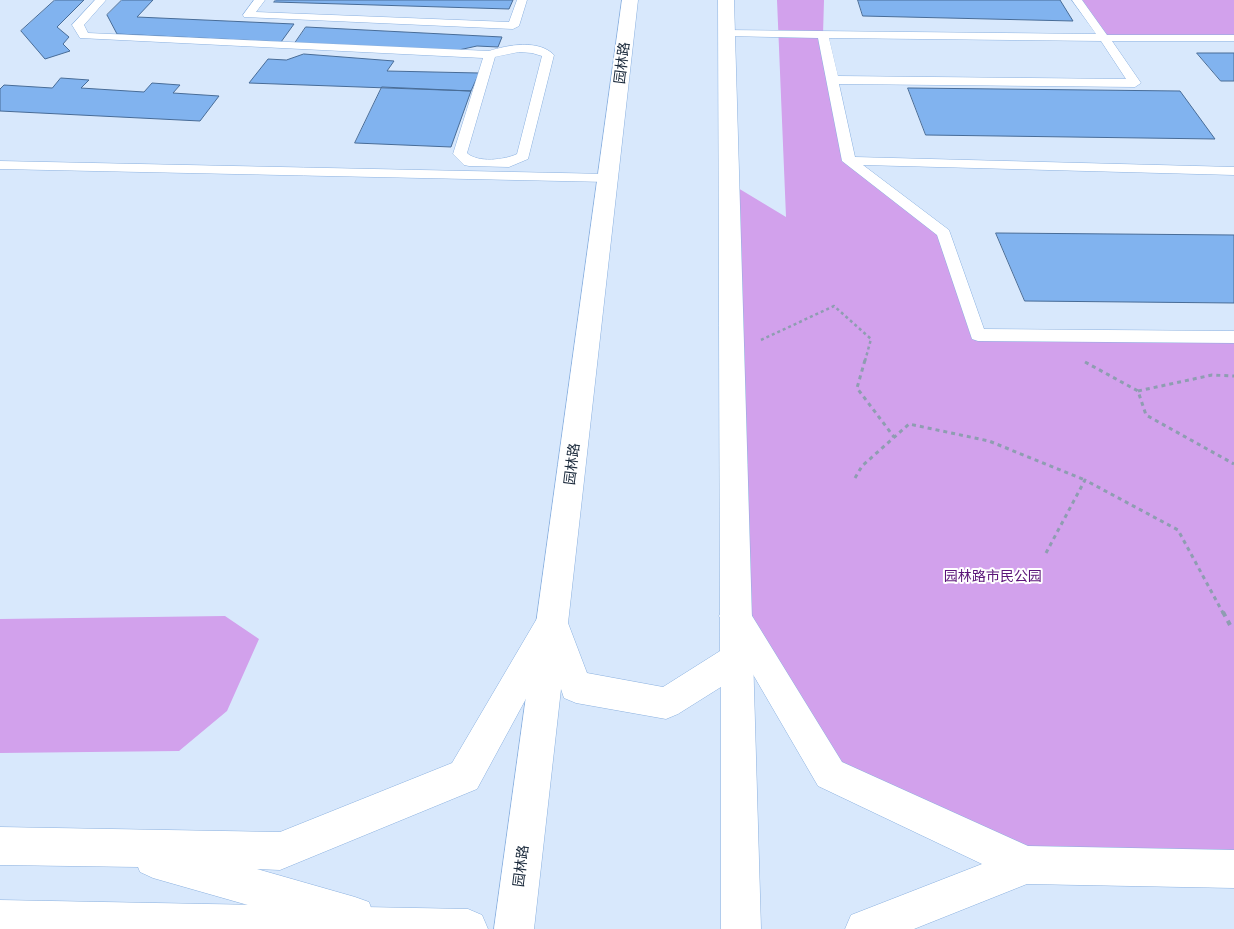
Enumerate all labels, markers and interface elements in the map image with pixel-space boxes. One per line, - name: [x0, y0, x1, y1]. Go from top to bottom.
- street label: 园林路: [611, 41, 633, 85]
- street label: 园林路: [561, 442, 583, 486]
- park label: 园林路市民公园: [944, 568, 1042, 584]
- street label: 园林路: [510, 844, 532, 888]

